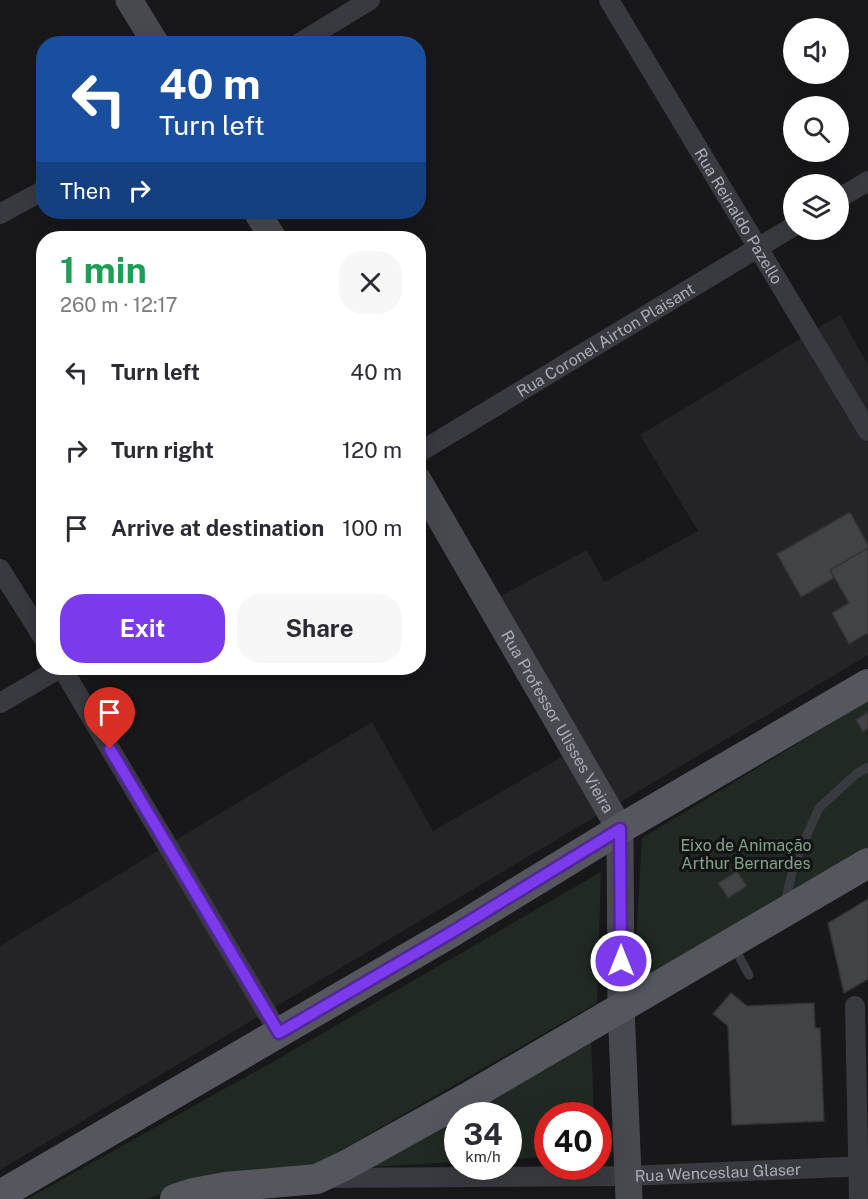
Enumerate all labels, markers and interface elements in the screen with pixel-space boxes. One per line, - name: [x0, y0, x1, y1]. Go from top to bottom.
- map controls: [783, 18, 849, 240]
- button: sound: [783, 18, 849, 84]
- text: 40 m: [159, 59, 261, 108]
- icon: left: [60, 60, 138, 138]
- button: search: [783, 96, 849, 162]
- text: Turn left: [159, 109, 265, 141]
- street label: Rua Reinaldo Pazello: [690, 145, 786, 288]
- icon: right: [123, 174, 156, 207]
- button: layers: [783, 174, 849, 240]
- text: Then: [60, 178, 111, 204]
- text: 1 min: [60, 249, 147, 291]
- button: close: [339, 251, 402, 314]
- street label: Rua Coronel Airton Plaisant: [513, 279, 698, 401]
- text: 260 m · 12:17: [60, 293, 178, 317]
- icon: left: [60, 356, 93, 389]
- text: Turn left: [111, 359, 200, 385]
- text: 40 m: [350, 359, 402, 385]
- icon: right: [60, 434, 93, 467]
- text: Turn right: [111, 437, 214, 463]
- text: 120 m: [342, 437, 402, 463]
- icon: arrive: [60, 512, 93, 545]
- text: Arrive at destination: [111, 515, 324, 541]
- text: 100 m: [342, 515, 402, 541]
- button: Exit: [60, 594, 225, 663]
- button: Share: [237, 594, 402, 663]
- street label: Rua Professor Ulisses Vieira: [497, 627, 618, 816]
- pin: [84, 687, 135, 749]
- icon: arrive: [93, 696, 126, 729]
- park label: Eixo de Animação Arthur Bernardes: [680, 836, 812, 873]
- position arrow: [589, 929, 653, 993]
- speed limit sign: 40: [534, 1102, 612, 1180]
- text: 34: [463, 1116, 503, 1152]
- text: km/h: [465, 1148, 501, 1165]
- street label: Rua Wenceslau Glaser: [634, 1160, 802, 1186]

